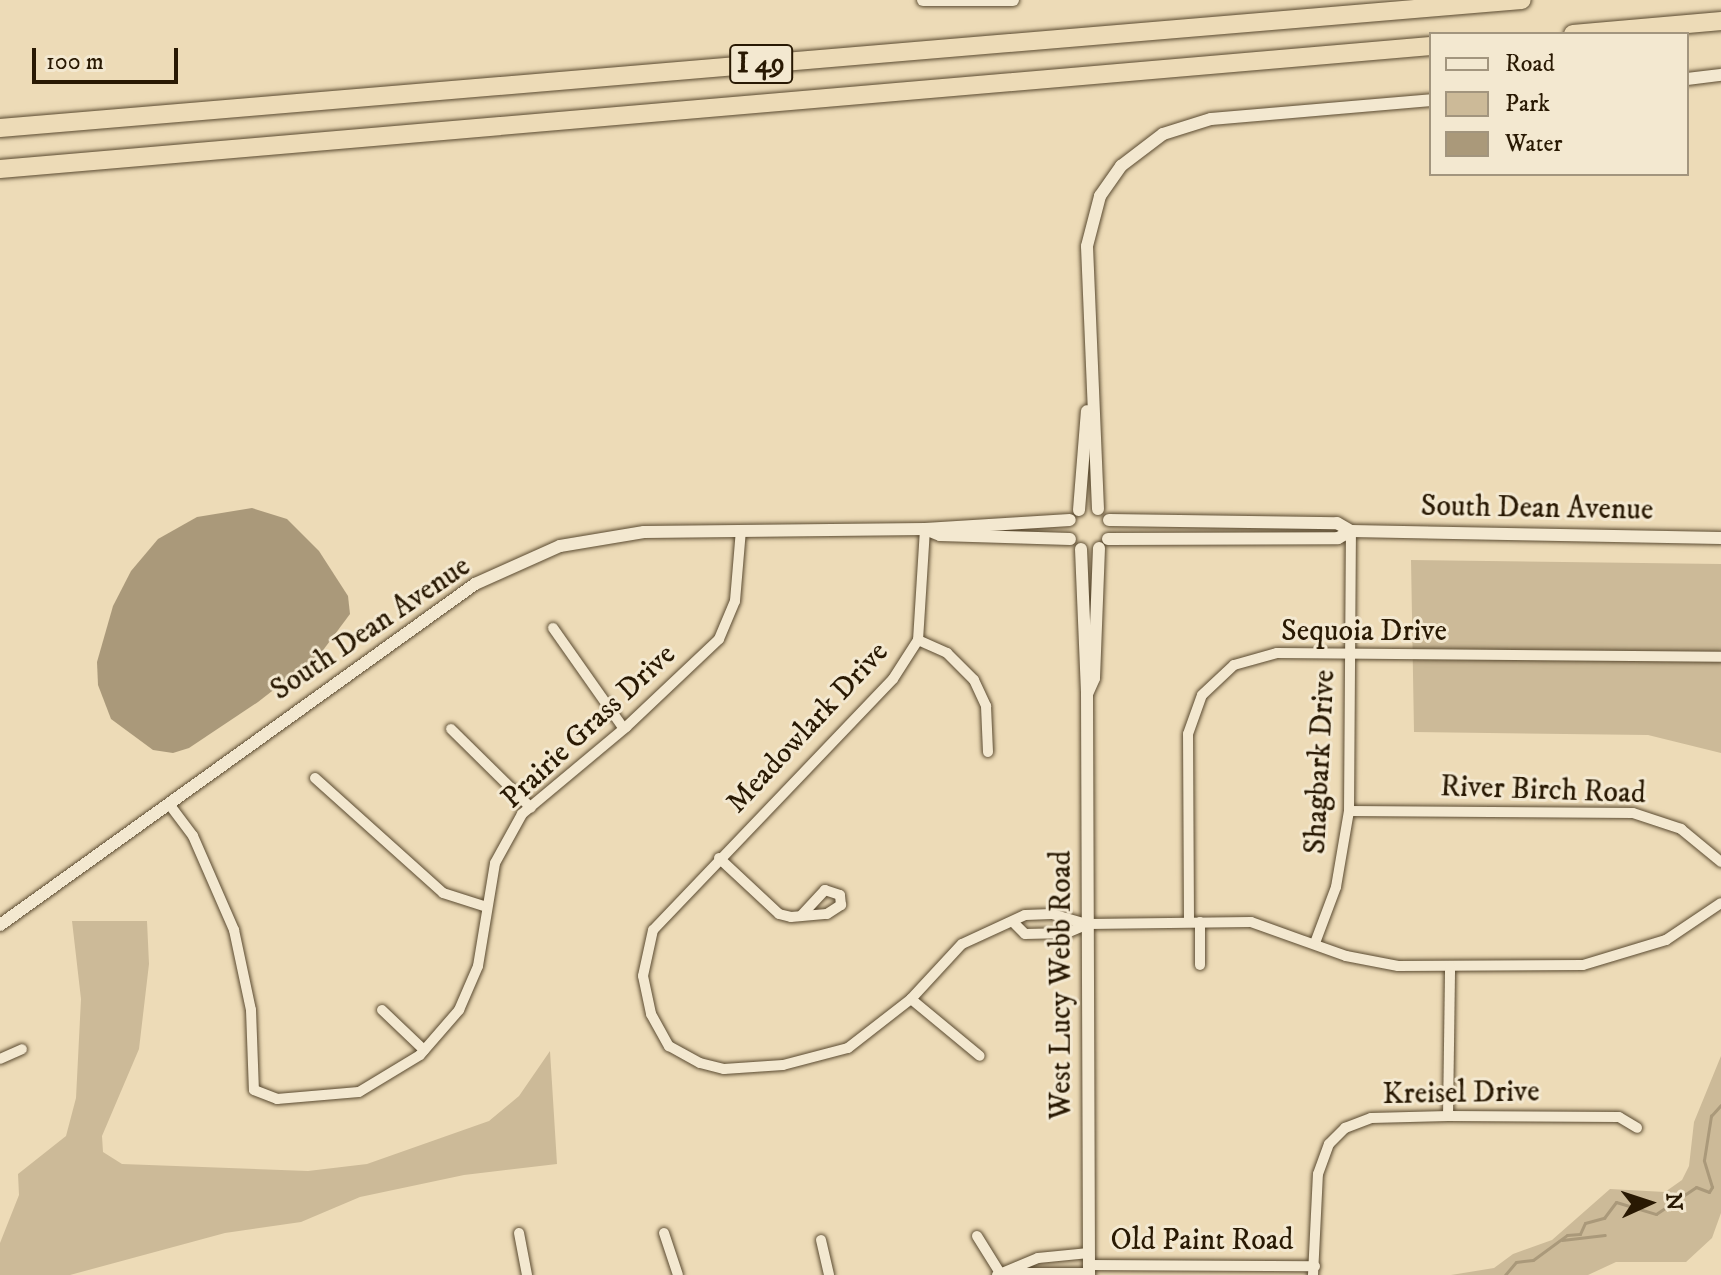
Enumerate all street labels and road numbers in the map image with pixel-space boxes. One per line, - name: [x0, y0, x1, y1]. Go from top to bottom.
- road number: I 49: [729, 40, 793, 88]
- street label: South Dean Avenue: [1420, 489, 1654, 529]
- street label: South Dean Avenue: [264, 549, 478, 709]
- street label: Sequoia Drive: [1281, 614, 1447, 650]
- street label: Meadowlark Drive: [719, 635, 897, 821]
- street label: Prairie Grass Drive: [494, 637, 684, 817]
- street label: Shagbark Drive: [1298, 669, 1344, 855]
- street label: River Birch Road: [1440, 769, 1646, 813]
- street label: West Lucy Webb Road: [1044, 850, 1080, 1120]
- street label: Kreisel Drive: [1382, 1075, 1540, 1113]
- street label: Old Paint Road: [1111, 1223, 1293, 1259]

